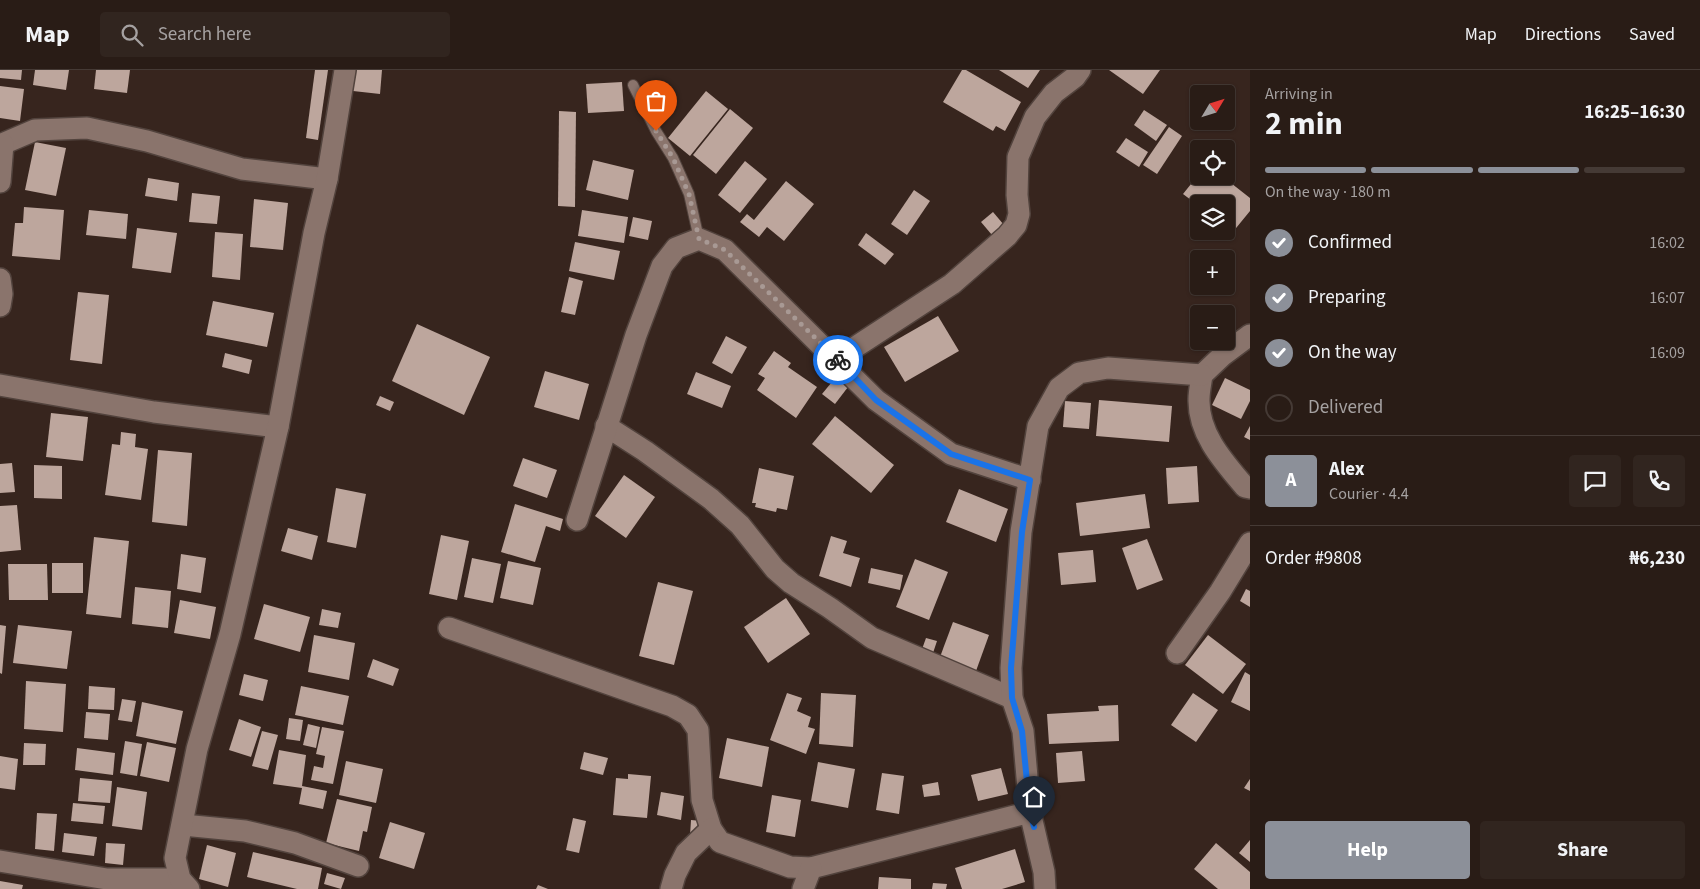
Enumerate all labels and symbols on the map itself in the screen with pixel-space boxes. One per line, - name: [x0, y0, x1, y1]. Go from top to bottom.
- pin: [635, 80, 677, 131]
- north arrow: [1190, 85, 1235, 130]
- courier: [813, 335, 863, 385]
- pin: [1013, 776, 1055, 827]

